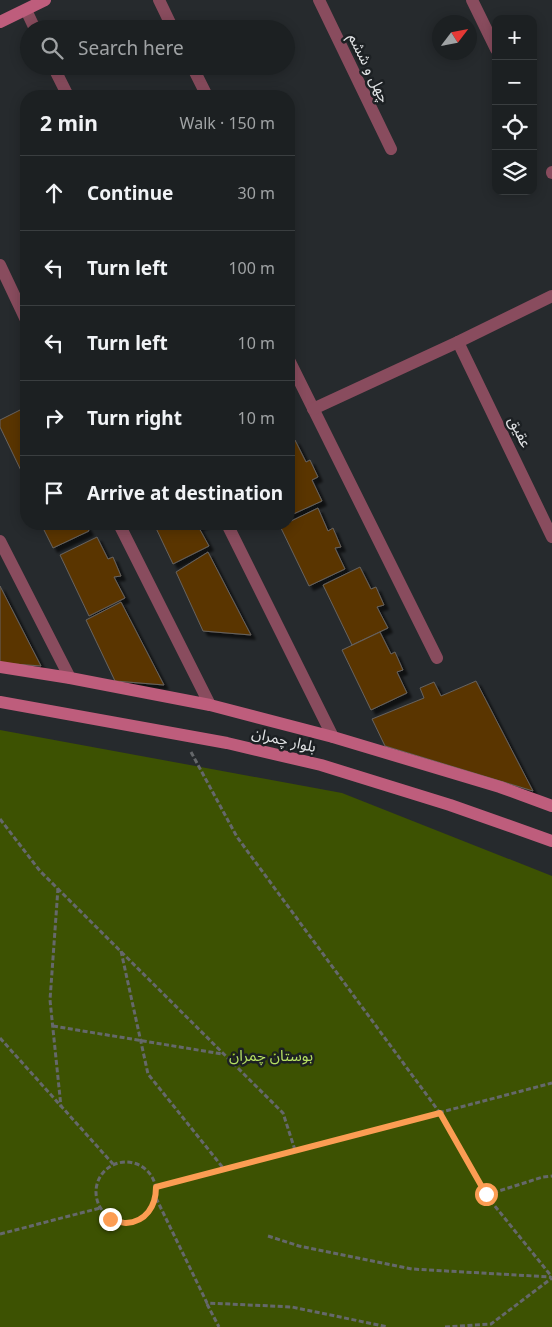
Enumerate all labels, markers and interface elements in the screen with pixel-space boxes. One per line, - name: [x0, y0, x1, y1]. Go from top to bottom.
- north arrow: [432, 15, 477, 60]
- map controls: [492, 15, 537, 195]
- button: +: [492, 15, 537, 60]
- search box: [20, 20, 295, 75]
- street label: چهل و ششم: [343, 30, 395, 107]
- icon: search: [38, 34, 66, 62]
- text: Search here: [78, 35, 184, 61]
- button: −: [492, 60, 537, 105]
- button: locate: [492, 105, 537, 150]
- text: 2 min: [40, 109, 98, 137]
- text: Walk · 150 m: [180, 112, 275, 134]
- button: layers: [492, 150, 537, 195]
- icon: ahead: [40, 179, 68, 207]
- text: Continue: [87, 180, 173, 206]
- text: 30 m: [238, 182, 275, 204]
- icon: left: [40, 254, 68, 282]
- text: Turn left: [87, 255, 168, 281]
- text: 100 m: [228, 257, 275, 279]
- icon: left: [40, 329, 68, 357]
- text: Turn left: [87, 330, 168, 356]
- text: 10 m: [238, 332, 275, 354]
- icon: right: [40, 404, 68, 432]
- text: Turn right: [87, 405, 182, 431]
- text: 10 m: [238, 407, 275, 429]
- street label: عقیق: [504, 412, 537, 451]
- icon: arrive: [40, 479, 68, 507]
- text: Arrive at destination: [87, 480, 283, 506]
- street label: بلوار چمران: [250, 722, 318, 757]
- park label: بوستان چمران: [229, 1045, 313, 1066]
- route start: [475, 1183, 498, 1206]
- route end: [99, 1208, 122, 1231]

